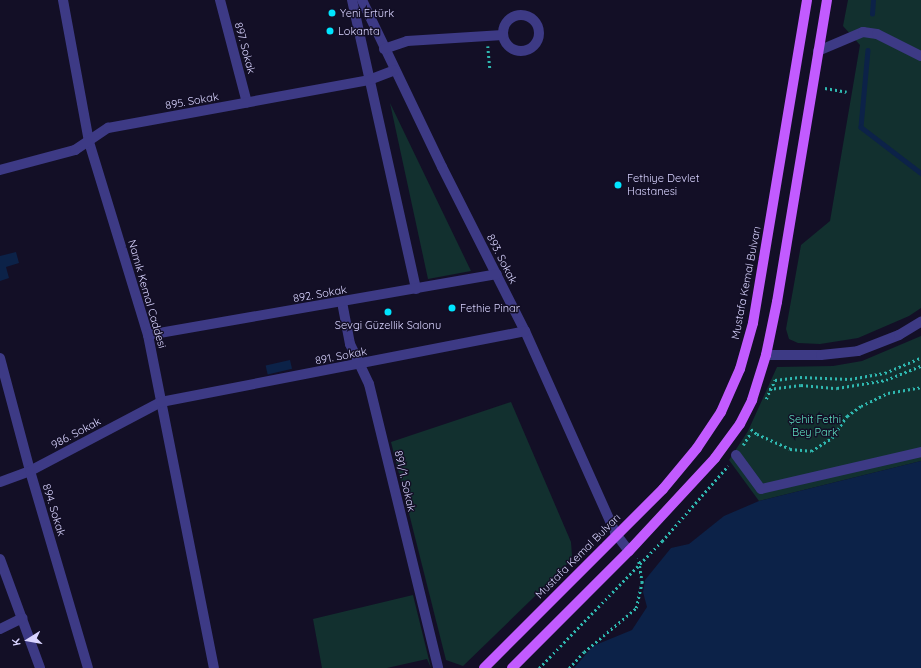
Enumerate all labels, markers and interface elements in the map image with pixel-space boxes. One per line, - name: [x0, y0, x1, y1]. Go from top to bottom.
- place label: Yeni Ertürk: [340, 6, 394, 20]
- marker: Yeni Ertürk: [327, 8, 337, 18]
- street label: 897. Sokak: [232, 21, 258, 75]
- place label: Lokanta: [338, 24, 380, 38]
- marker: Lokanta: [325, 26, 335, 36]
- street label: 895. Sokak: [164, 90, 220, 112]
- place label: Fethiye Devlet Hastanesi: [627, 172, 699, 198]
- marker: Fethiye Devlet Hastanesi: [612, 179, 624, 191]
- street label: Mustafa Kemal Bulvarı: [729, 225, 763, 341]
- street label: 893. Sokak: [484, 232, 520, 286]
- street label: Namık Kemal Caddesi: [125, 238, 169, 350]
- street label: 892. Sokak: [292, 283, 348, 305]
- place label: Fethie Pinar: [460, 301, 520, 315]
- marker: Fethie Pinar: [447, 303, 457, 313]
- marker: Sevgi Güzellik Salonu: [383, 307, 393, 317]
- place label: Sevgi Güzellik Salonu: [335, 318, 441, 332]
- street label: 891. Sokak: [314, 345, 368, 367]
- park label: Şehit Fethi Bey Park: [789, 413, 841, 439]
- street label: 986. Sokak: [49, 414, 103, 452]
- street label: 891/1. Sokak: [392, 449, 418, 513]
- street label: 894. Sokak: [40, 482, 68, 538]
- street label: Mustafa Kemal Bulvarı: [533, 511, 623, 601]
- north arrow: [8, 620, 48, 660]
- text: K: [9, 637, 24, 647]

